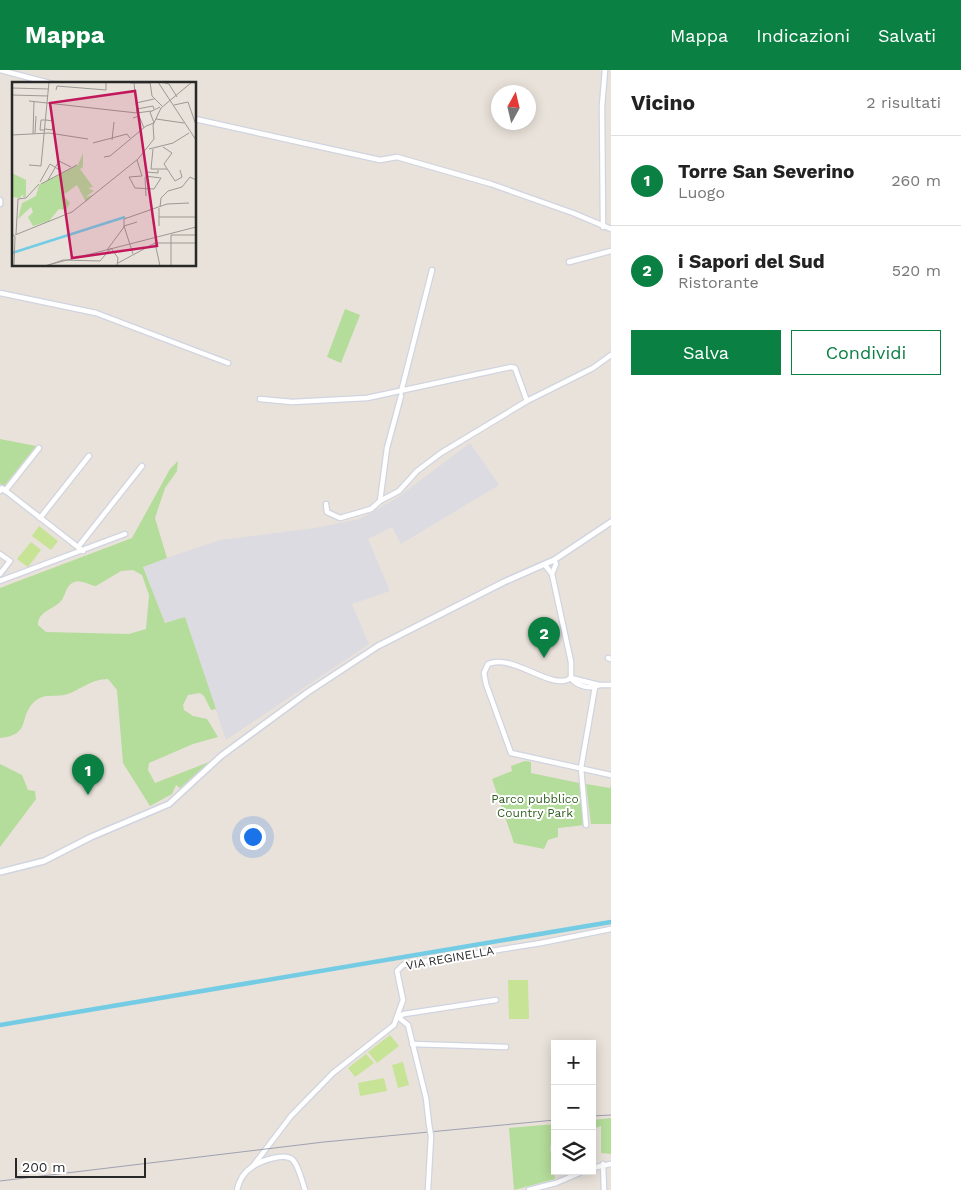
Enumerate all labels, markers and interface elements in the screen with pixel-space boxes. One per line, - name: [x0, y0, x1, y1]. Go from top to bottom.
- text: Mappa: [25, 21, 105, 49]
- text: Mappa: [670, 25, 728, 46]
- text: Indicazioni: [756, 25, 850, 46]
- text: Salvati: [878, 25, 936, 46]
- inset map: [12, 82, 196, 266]
- north arrow: [491, 85, 536, 130]
- text: Vicino: [631, 90, 695, 115]
- text: 2 risultati: [866, 93, 941, 112]
- text: Torre San Severino: [678, 160, 854, 183]
- text: 1: [644, 171, 650, 190]
- text: 260 m: [891, 171, 941, 190]
- text: Luogo: [678, 183, 725, 202]
- text: i Sapori del Sud: [678, 250, 825, 273]
- text: 2: [642, 261, 652, 280]
- text: 520 m: [892, 261, 941, 280]
- text: Ristorante: [678, 273, 759, 292]
- button: Salva: [631, 330, 781, 375]
- button: Condividi: [791, 330, 941, 375]
- pin: 2: [528, 617, 560, 658]
- pin: 1: [72, 754, 104, 795]
- park label: Parco pubblico Country Park: [491, 792, 579, 820]
- your location: [240, 824, 266, 850]
- street label: VIA REGINELLA: [405, 943, 495, 973]
- map controls: [551, 1040, 596, 1175]
- button: +: [551, 1040, 596, 1085]
- button: −: [551, 1085, 596, 1130]
- button: layers: [551, 1130, 596, 1175]
- scale bar: [15, 1155, 146, 1178]
- text: 200 m: [22, 1159, 66, 1175]

